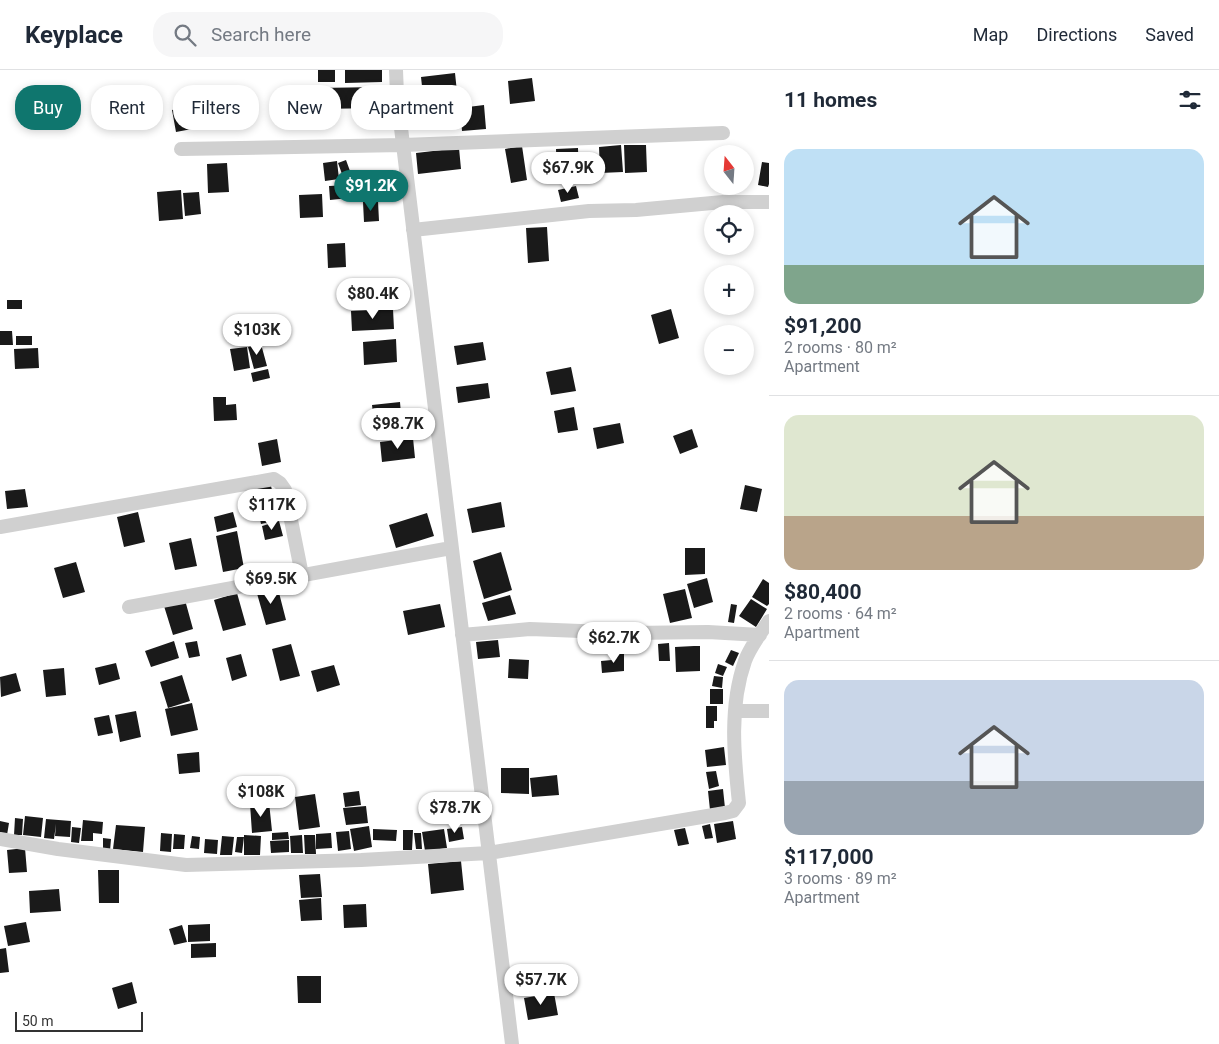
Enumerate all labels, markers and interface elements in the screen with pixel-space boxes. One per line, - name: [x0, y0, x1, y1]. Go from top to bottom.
- search box: [153, 12, 503, 57]
- text: Keyplace: [25, 21, 123, 49]
- icon: search: [171, 21, 199, 49]
- text: Search here: [211, 23, 311, 46]
- text: Map: [973, 24, 1008, 45]
- text: Directions: [1036, 24, 1117, 45]
- text: Saved: [1145, 24, 1194, 45]
- chip: Buy: [15, 85, 81, 130]
- chip: Rent: [91, 85, 163, 130]
- chip: Filters: [173, 85, 259, 130]
- chip: New: [269, 85, 341, 130]
- chip: Apartment: [351, 85, 472, 130]
- icon: filters: [1176, 86, 1204, 114]
- text: 11 homes: [784, 88, 877, 112]
- north arrow: [704, 145, 754, 195]
- map controls: [704, 145, 754, 375]
- pin: $67.9K: [527, 152, 609, 194]
- text: $67.9K: [542, 158, 594, 177]
- pin: $91.2K: [330, 170, 412, 212]
- text: $91.2K: [345, 176, 397, 195]
- icon: home: [949, 182, 1039, 272]
- button: locate: [704, 205, 754, 255]
- button: +: [704, 265, 754, 315]
- pin: $80.4K: [332, 278, 414, 320]
- text: $80.4K: [347, 284, 399, 303]
- pin: $103K: [222, 314, 292, 356]
- text: $91,200: [784, 314, 861, 338]
- text: $103K: [234, 320, 280, 339]
- button: −: [704, 325, 754, 375]
- text: 2 rooms · 80 m²: [784, 338, 897, 357]
- text: Apartment: [784, 357, 860, 376]
- pin: $98.7K: [357, 408, 439, 450]
- text: $98.7K: [372, 414, 424, 433]
- icon: home: [949, 447, 1039, 537]
- pin: $117K: [237, 488, 307, 531]
- text: $117K: [249, 495, 295, 514]
- pin: $69.5K: [230, 562, 312, 605]
- text: $69.5K: [245, 569, 297, 588]
- text: $80,400: [784, 580, 861, 604]
- text: 2 rooms · 64 m²: [784, 604, 897, 623]
- pin: $62.7K: [573, 622, 655, 664]
- text: Apartment: [784, 623, 860, 642]
- text: $62.7K: [588, 628, 640, 647]
- icon: home: [949, 712, 1039, 802]
- pin: $108K: [226, 776, 296, 818]
- text: $108K: [238, 782, 284, 801]
- pin: $78.7K: [414, 792, 496, 834]
- text: $78.7K: [429, 798, 481, 817]
- text: $117,000: [784, 845, 874, 869]
- text: 3 rooms · 89 m²: [784, 869, 897, 888]
- text: Apartment: [784, 888, 860, 907]
- pin: $57.7K: [500, 964, 582, 1006]
- text: $57.7K: [515, 970, 567, 989]
- scale bar: [15, 1009, 142, 1032]
- text: 50 m: [22, 1013, 54, 1029]

